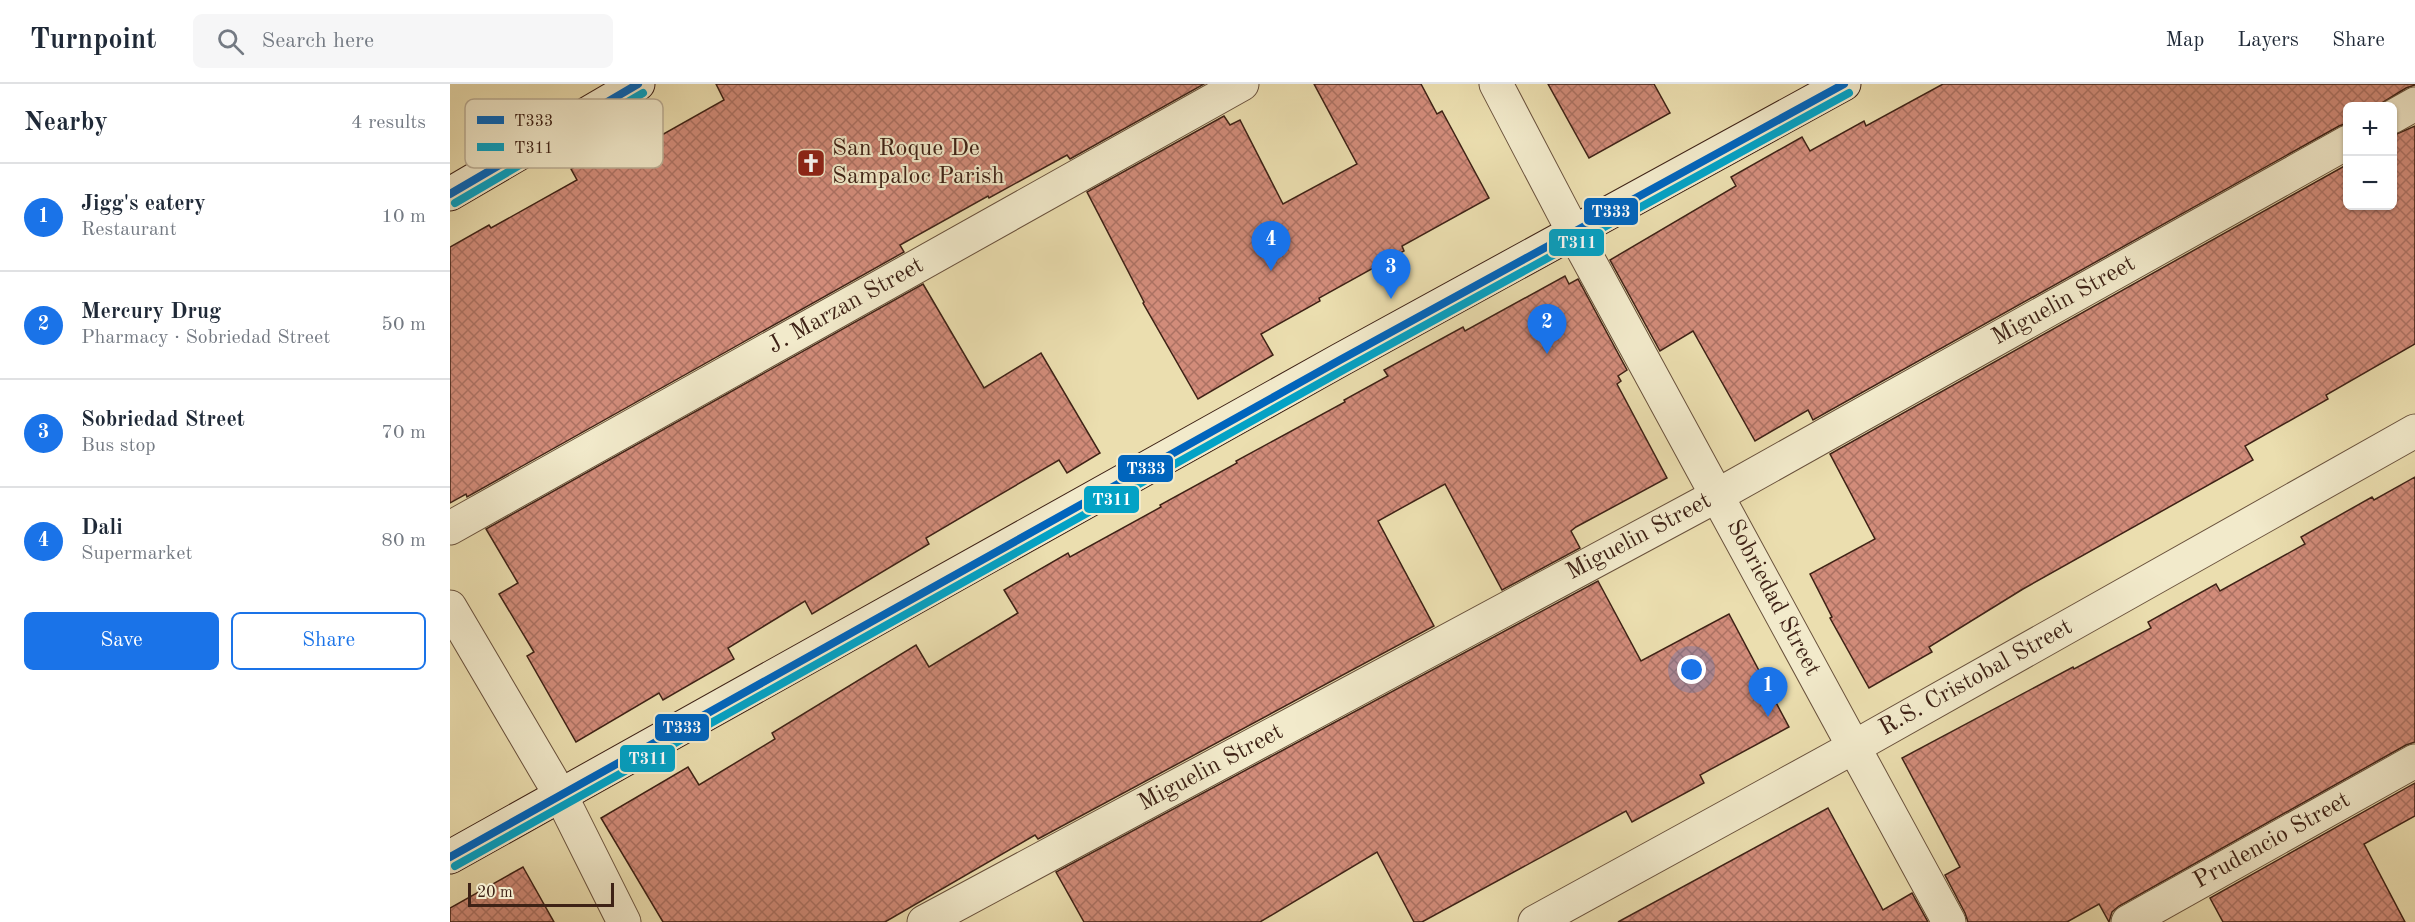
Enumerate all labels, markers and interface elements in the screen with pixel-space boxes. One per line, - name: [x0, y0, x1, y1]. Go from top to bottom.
- search box: [193, 14, 613, 68]
- icon: search: [214, 25, 247, 58]
- text: Turnpoint: [30, 27, 157, 55]
- text: Search here: [262, 30, 374, 52]
- text: Map: [2165, 30, 2204, 51]
- text: Layers: [2237, 30, 2299, 51]
- text: Share: [2332, 30, 2385, 51]
- legend: [465, 99, 663, 168]
- map controls: [2343, 102, 2397, 210]
- button: +: [2343, 102, 2397, 156]
- text: Nearby: [24, 110, 108, 136]
- text: 4 results: [351, 113, 426, 133]
- text: T333: [514, 114, 553, 130]
- place label: San Roque De Sampaloc Parish: [832, 137, 1005, 189]
- text: T311: [514, 141, 553, 157]
- church icon: San Roque De Sampaloc Parish: [795, 147, 827, 179]
- button: −: [2343, 156, 2397, 210]
- text: Jigg's eatery: [81, 193, 206, 215]
- line badge: T333: [1583, 197, 1639, 226]
- text: T333: [1591, 205, 1631, 221]
- text: 1: [38, 207, 49, 227]
- text: 10 m: [381, 207, 426, 227]
- text: Restaurant: [81, 220, 177, 240]
- pin: 4: [1252, 222, 1290, 271]
- line badge: T311: [1548, 228, 1605, 257]
- text: T311: [1557, 236, 1597, 252]
- pin: 3: [1372, 250, 1410, 299]
- street label: Miguelin Street: [1988, 252, 2140, 350]
- street label: J. Marzan Street: [764, 253, 928, 359]
- text: Mercury Drug: [81, 301, 221, 323]
- pin: 2: [1528, 304, 1566, 354]
- text: 2: [38, 315, 49, 335]
- text: 50 m: [381, 315, 426, 335]
- text: Pharmacy · Sobriedad Street: [81, 328, 330, 348]
- text: Sobriedad Street: [81, 409, 245, 431]
- text: 3: [38, 423, 49, 443]
- text: 70 m: [381, 423, 426, 443]
- text: Bus stop: [81, 436, 156, 456]
- line badge: T333: [1117, 454, 1174, 483]
- text: T333: [1126, 462, 1166, 478]
- line badge: T311: [1083, 485, 1140, 514]
- street label: Miguelin Street: [1563, 489, 1715, 585]
- text: T311: [1092, 493, 1132, 509]
- street label: Sobriedad Street: [1722, 516, 1824, 680]
- text: Dali: [81, 517, 123, 539]
- text: 4: [38, 531, 49, 551]
- text: 80 m: [381, 531, 426, 551]
- text: Supermarket: [81, 544, 192, 564]
- button: Save: [24, 612, 219, 670]
- button: Share: [231, 612, 426, 670]
- street label: R.S. Cristobal Street: [1876, 615, 2076, 741]
- your location: [1677, 655, 1706, 684]
- pin: 1: [1748, 668, 1788, 717]
- line badge: T333: [654, 713, 710, 742]
- street label: Miguelin Street: [1135, 720, 1287, 816]
- text: T333: [662, 721, 702, 737]
- line badge: T311: [619, 744, 676, 773]
- text: T311: [628, 752, 668, 768]
- street label: Prudencio Street: [2190, 788, 2354, 894]
- scale bar: [468, 880, 614, 908]
- text: 20 m: [477, 885, 513, 901]

